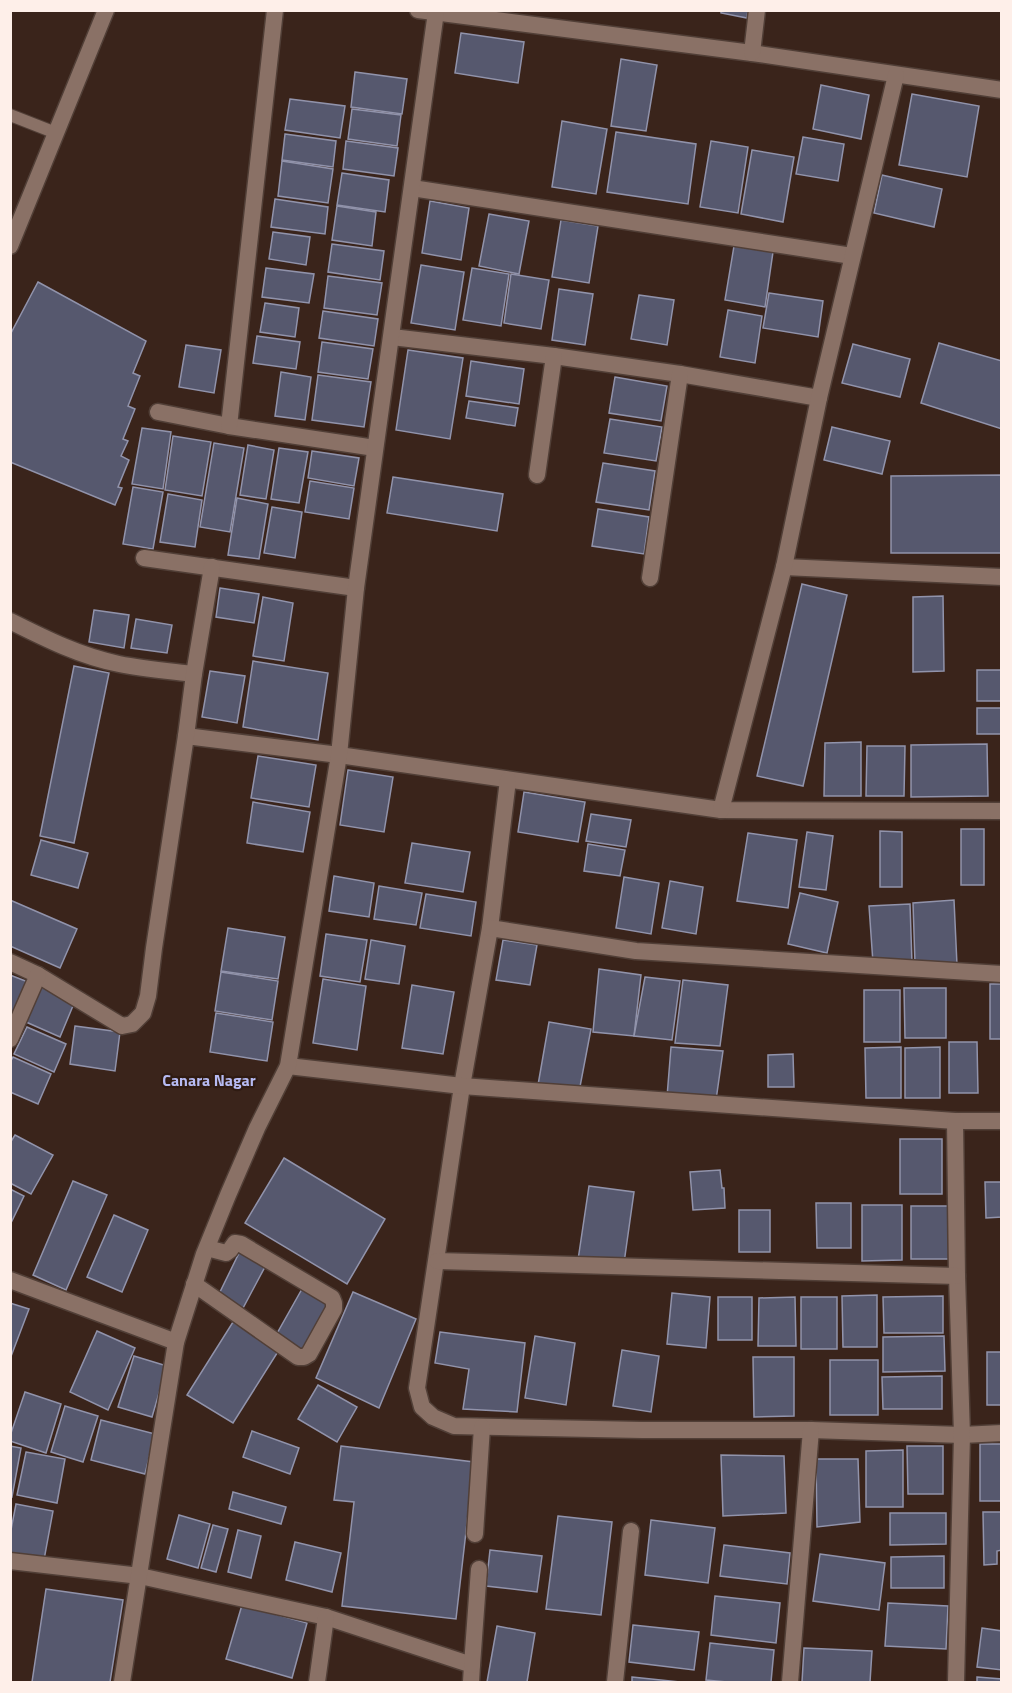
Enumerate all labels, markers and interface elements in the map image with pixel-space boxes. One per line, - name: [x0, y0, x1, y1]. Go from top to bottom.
- district label: Canara Nagar: [162, 1068, 256, 1092]

